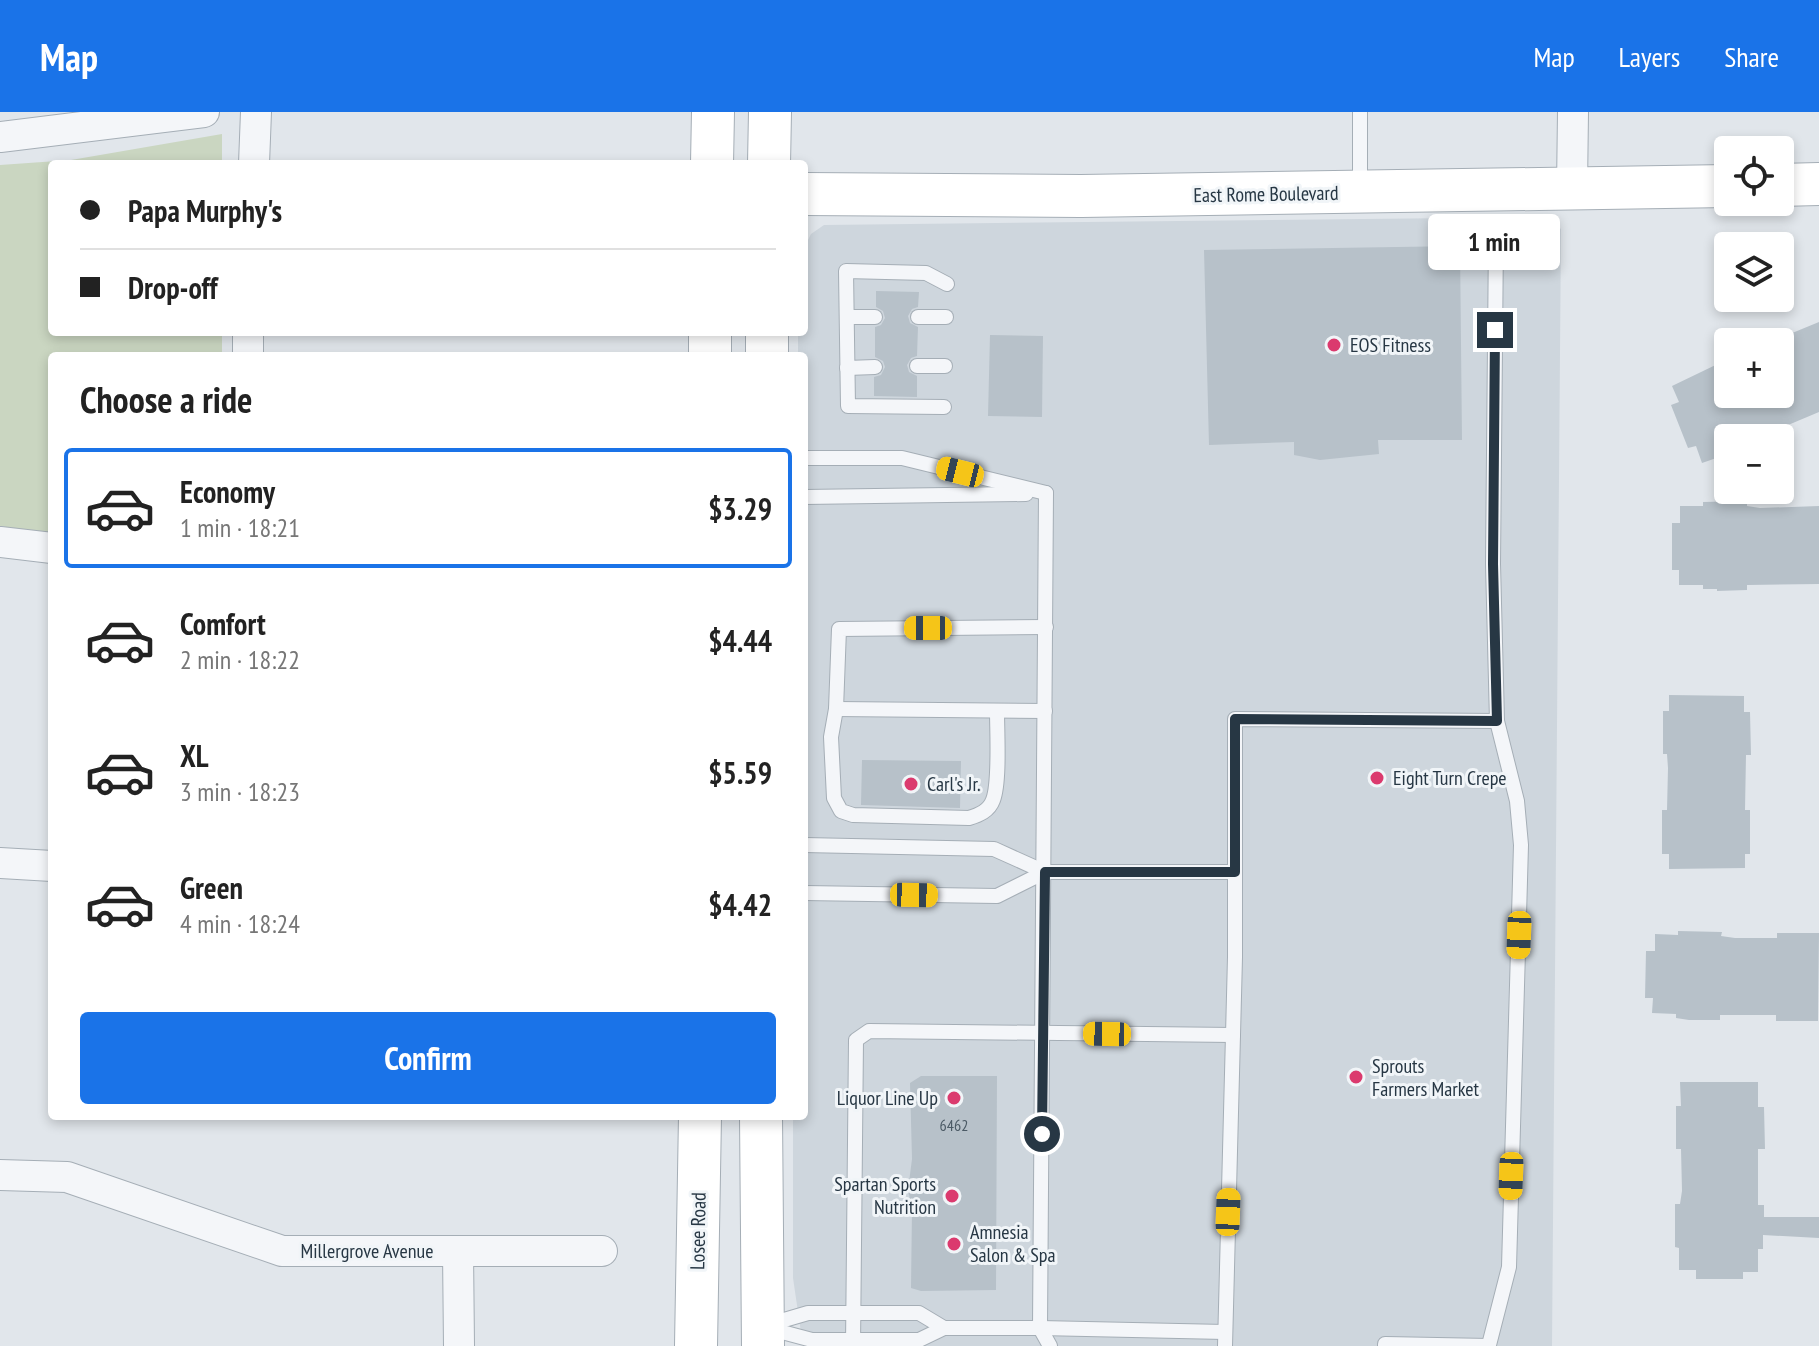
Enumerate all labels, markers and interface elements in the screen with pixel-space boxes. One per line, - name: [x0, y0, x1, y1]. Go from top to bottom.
- text: Map: [40, 32, 98, 81]
- text: Map: [1533, 38, 1575, 75]
- text: Layers: [1619, 38, 1680, 75]
- text: Share: [1724, 38, 1779, 75]
- map controls: [1714, 136, 1794, 504]
- button: locate: [1714, 136, 1794, 216]
- street label: East Rome Boulevard: [1193, 180, 1339, 208]
- text: Papa Murphy's: [128, 191, 282, 230]
- callout: 1 min: [1429, 214, 1561, 270]
- text: 1 min: [1468, 225, 1520, 258]
- button: layers: [1714, 232, 1794, 312]
- text: Drop-off: [128, 268, 218, 307]
- route end: [1477, 312, 1513, 348]
- button: +: [1714, 328, 1794, 408]
- place label: EOS Fitness: [1350, 332, 1431, 358]
- marker: EOS Fitness: [1325, 336, 1343, 354]
- text: Choose a ride: [80, 376, 252, 423]
- button: −: [1714, 424, 1794, 504]
- car: [934, 455, 986, 489]
- icon: car: [84, 472, 156, 544]
- text: Economy: [180, 472, 275, 511]
- text: $3.29: [708, 489, 772, 528]
- text: 1 min · 18:21: [180, 511, 300, 544]
- icon: car: [84, 604, 156, 676]
- text: Comfort: [180, 604, 266, 643]
- car: [904, 616, 952, 640]
- text: $4.44: [708, 621, 772, 660]
- text: 2 min · 18:22: [180, 643, 300, 676]
- icon: car: [84, 736, 156, 808]
- text: XL: [180, 736, 209, 775]
- text: $5.59: [708, 753, 772, 792]
- place label: Eight Turn Crepe: [1393, 765, 1507, 791]
- marker: Eight Turn Crepe: [1368, 769, 1386, 787]
- place label: Carl's Jr.: [927, 771, 980, 797]
- text: 3 min · 18:23: [180, 775, 300, 808]
- marker: Carl's Jr.: [902, 775, 920, 793]
- icon: car: [84, 868, 156, 940]
- text: Green: [180, 868, 243, 907]
- car: [890, 883, 938, 907]
- text: $4.42: [708, 885, 772, 924]
- text: 4 min · 18:24: [180, 907, 300, 940]
- car: [1506, 911, 1532, 959]
- button: Confirm: [80, 1012, 776, 1104]
- car: [1083, 1022, 1131, 1046]
- place label: Sprouts Farmers Market: [1372, 1053, 1480, 1102]
- marker: Sprouts Farmers Market: [1347, 1068, 1365, 1086]
- place label: Liquor Line Up: [837, 1085, 938, 1111]
- marker: Liquor Line Up: [945, 1089, 963, 1107]
- house number: 6462: [940, 1115, 968, 1135]
- route start: [1024, 1116, 1060, 1152]
- car: [1498, 1152, 1524, 1200]
- place label: Spartan Sports Nutrition: [834, 1171, 936, 1220]
- marker: Spartan Sports Nutrition: [943, 1187, 961, 1205]
- car: [1215, 1188, 1241, 1236]
- street label: Losee Road: [684, 1192, 712, 1270]
- place label: Amnesia Salon & Spa: [970, 1219, 1056, 1268]
- marker: Amnesia Salon & Spa: [945, 1235, 963, 1253]
- street label: Millergrove Avenue: [301, 1238, 434, 1264]

